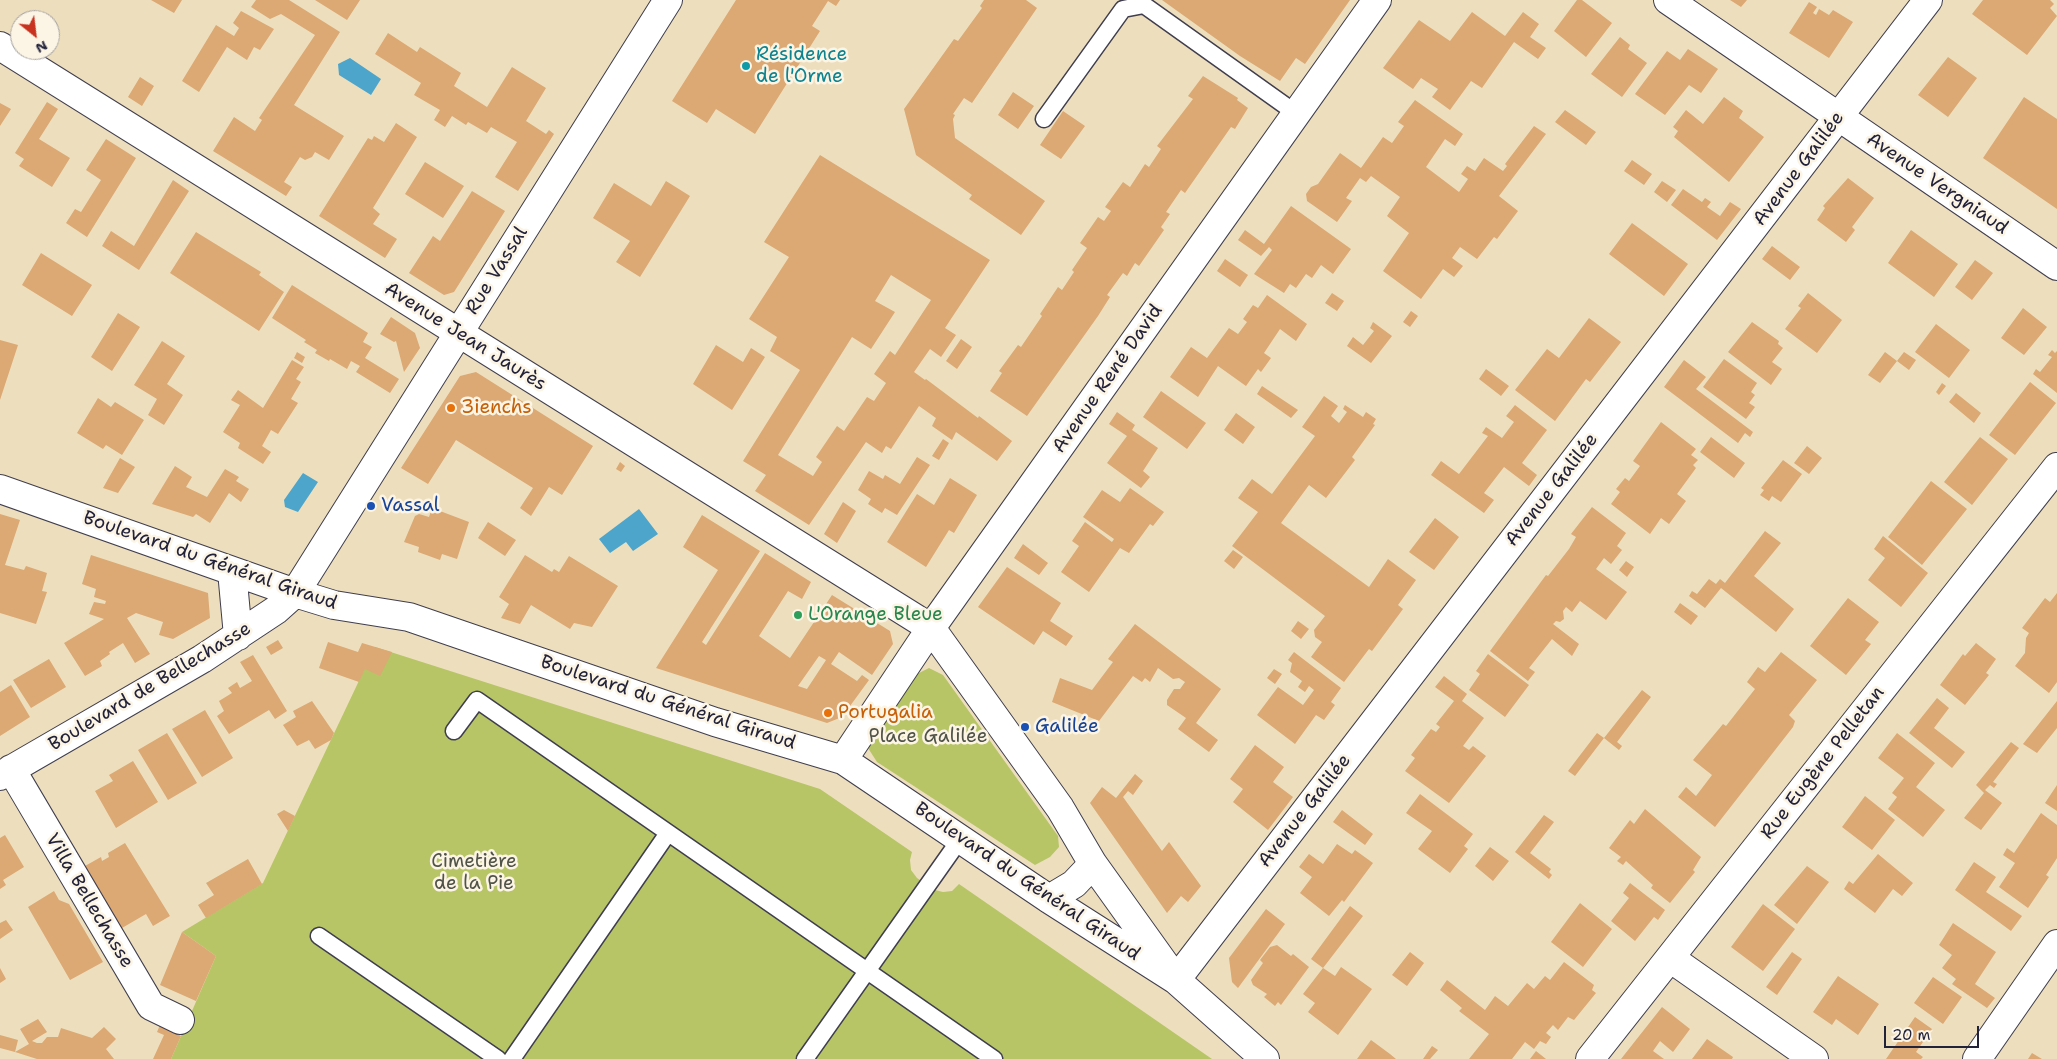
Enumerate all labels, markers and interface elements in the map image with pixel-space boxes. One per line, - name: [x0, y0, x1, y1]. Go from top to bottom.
- north arrow: [10, 10, 60, 60]
- text: N: [33, 37, 51, 58]
- place label: Résidence de l'Orme: [756, 44, 847, 88]
- marker: Résidence de l'Orme: [740, 60, 752, 72]
- street label: Avenue Galilée: [1749, 107, 1849, 231]
- street label: Avenue Vergniaud: [1862, 128, 2012, 240]
- street label: Rue Vassal: [461, 223, 533, 319]
- street label: Avenue Jean Jaurès: [380, 278, 550, 396]
- street label: Avenue René David: [1048, 300, 1168, 458]
- place label: 3ienchs: [461, 397, 532, 419]
- marker: 3ienchs: [445, 402, 457, 414]
- street label: Avenue Galilée: [1501, 429, 1603, 551]
- place label: Vassal: [381, 495, 440, 517]
- marker: Vassal: [365, 500, 377, 512]
- street label: Boulevard du Général Giraud: [80, 507, 340, 615]
- place label: L'Orange Bleue: [808, 604, 943, 626]
- marker: L'Orange Bleue: [792, 609, 804, 621]
- street label: Boulevard de Bellechasse: [45, 618, 255, 756]
- street label: Boulevard du Général Giraud: [537, 651, 799, 755]
- street label: Rue Eugène Pelletan: [1756, 682, 1890, 844]
- place label: Portugalia: [838, 702, 933, 724]
- marker: Portugalia: [822, 707, 834, 719]
- place label: Galilée: [1035, 716, 1099, 738]
- marker: Galilée: [1019, 721, 1031, 733]
- park label: Place Galilée: [869, 726, 987, 748]
- street label: Avenue Galilée: [1254, 750, 1356, 872]
- street label: Boulevard du Général Giraud: [910, 798, 1144, 966]
- street label: Villa Bellechasse: [40, 830, 138, 972]
- park label: Cimetière de la Pie: [431, 851, 517, 895]
- scale bar: [1887, 1016, 1982, 1048]
- text: 20 m: [1892, 1025, 1931, 1045]

